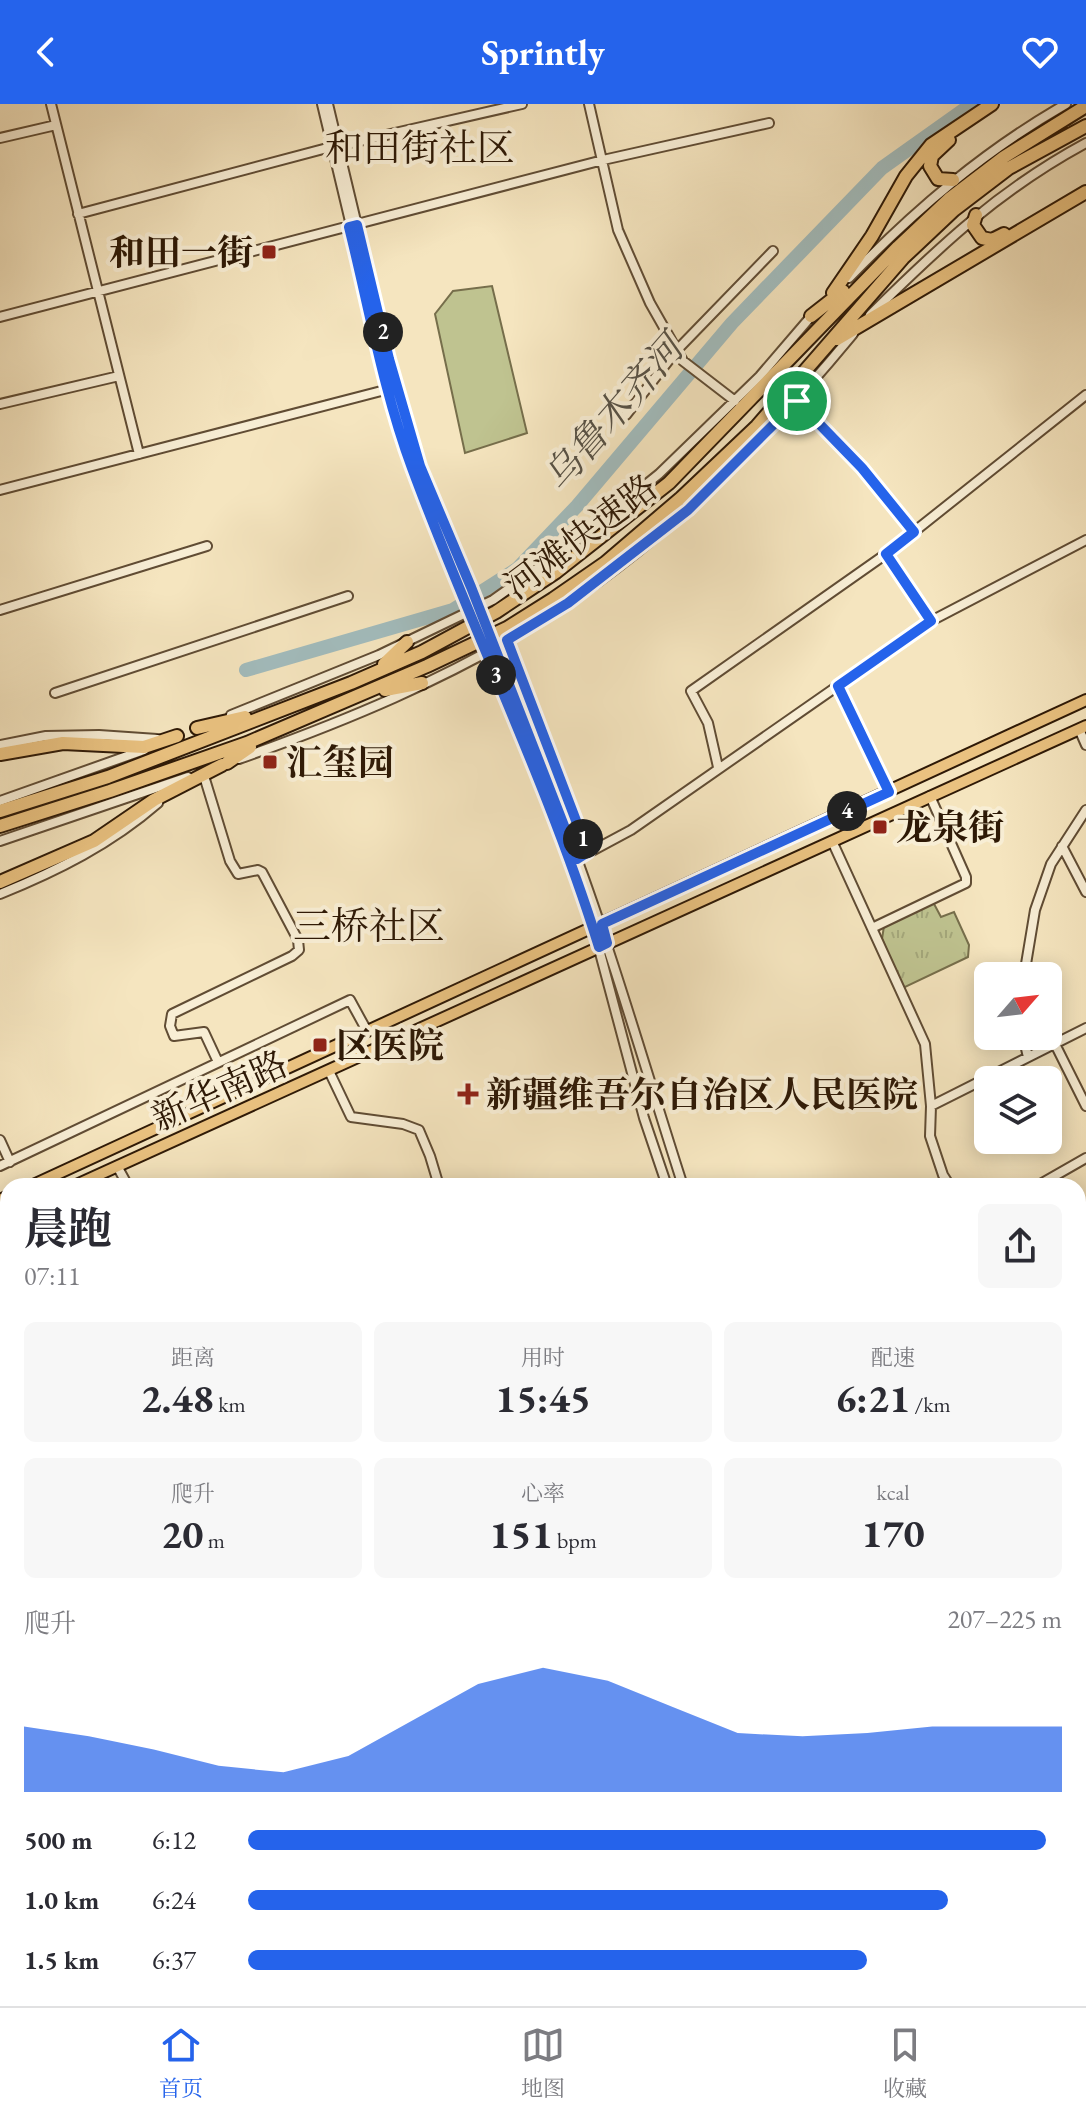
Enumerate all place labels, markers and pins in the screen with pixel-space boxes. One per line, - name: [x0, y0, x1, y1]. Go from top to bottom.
- place label: 和田一街: [109, 229, 253, 276]
- marker: 和田一街: [260, 243, 278, 261]
- pin: 2: [363, 312, 403, 352]
- pin: [763, 367, 831, 435]
- pin: 3: [476, 655, 516, 695]
- place label: 汇玺园: [286, 739, 394, 786]
- marker: 汇玺园: [261, 753, 279, 771]
- pin: 4: [827, 791, 867, 831]
- place label: 龙泉街: [896, 804, 1004, 851]
- marker: 龙泉街: [871, 818, 889, 836]
- pin: 1: [563, 819, 603, 859]
- place label: 区医院: [336, 1022, 444, 1069]
- marker: 区医院: [311, 1036, 329, 1054]
- place label: 新疆维吾尔自治区人民医院: [486, 1071, 918, 1118]
- marker: 新疆维吾尔自治区人民医院: [457, 1083, 479, 1105]

